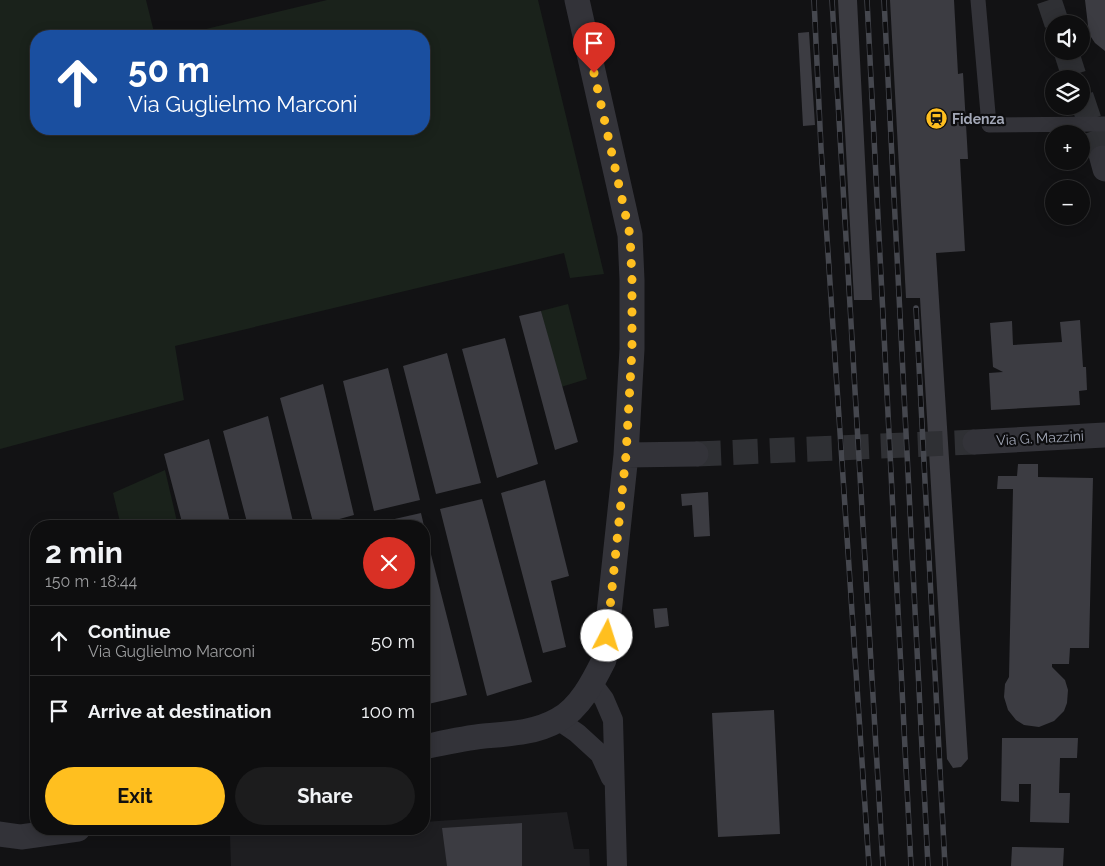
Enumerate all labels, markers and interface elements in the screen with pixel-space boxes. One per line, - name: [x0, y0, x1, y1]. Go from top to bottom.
- map controls: [1045, 15, 1090, 225]
- button: sound: [1045, 15, 1090, 60]
- pin: [573, 22, 615, 73]
- icon: arrive: [580, 29, 608, 57]
- text: 50 m: [128, 49, 210, 90]
- icon: ahead: [45, 50, 110, 115]
- button: layers: [1045, 70, 1090, 115]
- text: Via Guglielmo Marconi: [128, 91, 358, 117]
- station icon: Fidenza: [924, 107, 948, 131]
- place label: Fidenza: [952, 111, 1004, 127]
- button: +: [1045, 125, 1090, 170]
- button: −: [1045, 180, 1090, 225]
- street label: Via G. Mazzini: [996, 428, 1084, 448]
- text: 2 min: [45, 535, 123, 570]
- button: close: [363, 537, 415, 589]
- text: 150 m · 18:44: [45, 572, 137, 591]
- position arrow: [580, 609, 632, 661]
- text: Continue: [88, 620, 171, 642]
- icon: ahead: [45, 627, 73, 655]
- text: 50 m: [371, 630, 415, 652]
- text: Via Guglielmo Marconi: [88, 642, 255, 661]
- icon: arrive: [45, 697, 73, 725]
- text: Arrive at destination: [88, 700, 272, 722]
- text: 100 m: [361, 700, 415, 722]
- button: Exit: [45, 767, 225, 825]
- button: Share: [235, 767, 415, 825]

